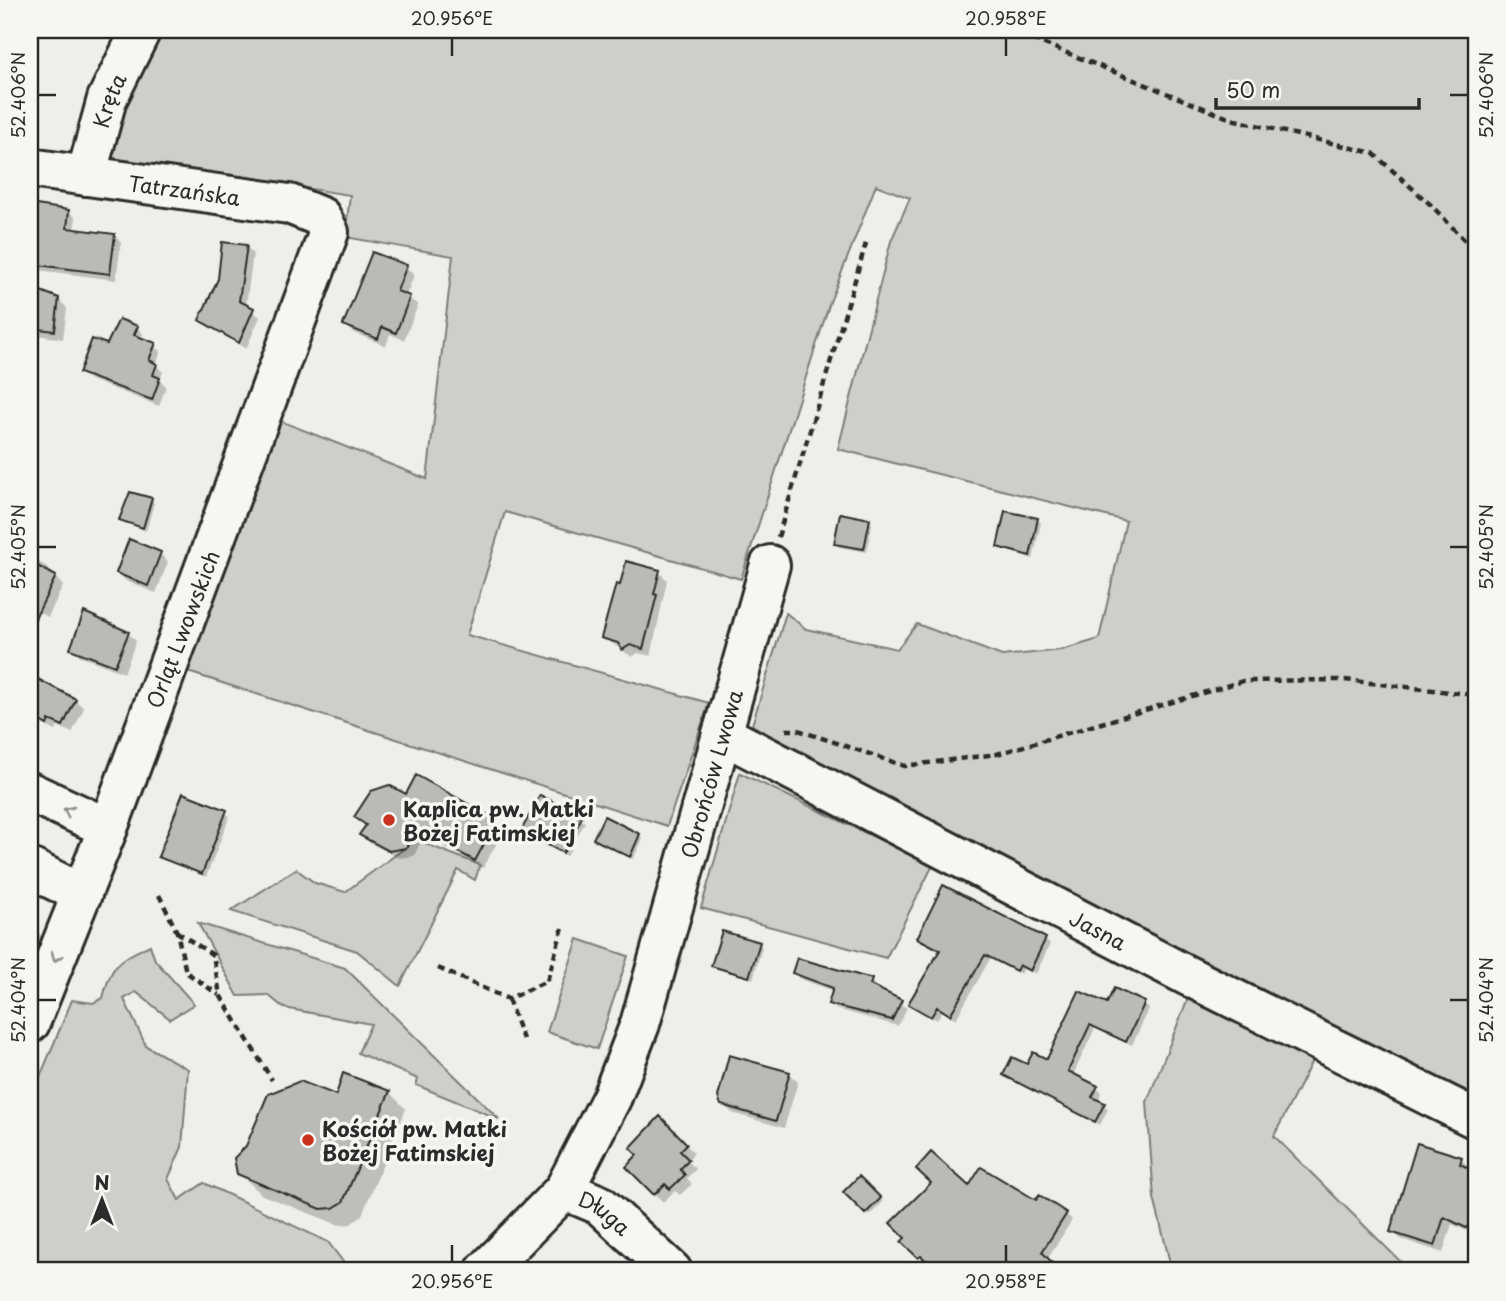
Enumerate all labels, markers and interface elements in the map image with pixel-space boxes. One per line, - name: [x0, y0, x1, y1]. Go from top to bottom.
- text: 20.956°E: [411, 4, 493, 31]
- text: 20.958°E: [965, 4, 1047, 31]
- text: 52.406°N: [4, 52, 31, 138]
- text: 52.406°N: [1472, 52, 1499, 138]
- scale bar: [1216, 66, 1418, 110]
- street label: Kręta: [84, 67, 134, 131]
- text: 50 m: [1226, 73, 1280, 105]
- street label: Tatrzańska: [127, 166, 242, 213]
- text: 52.405°N: [4, 504, 31, 590]
- text: 52.405°N: [1472, 504, 1499, 590]
- street label: Orląt Lwowskich: [137, 545, 227, 713]
- street label: Obrońców Lwowa: [672, 686, 750, 862]
- place label: Kaplica pw. Matki Bożej Fatimskiej: [403, 792, 594, 848]
- one-way arrow: [63, 805, 75, 819]
- marker: Kaplica pw. Matki Bożej Fatimskiej: [381, 812, 397, 828]
- street label: Jasna: [1064, 901, 1132, 958]
- one-way arrow: [51, 951, 65, 963]
- text: 52.404°N: [4, 957, 31, 1043]
- text: 52.404°N: [1472, 957, 1499, 1043]
- place label: Kościół pw. Matki Bożej Fatimskiej: [322, 1112, 507, 1168]
- marker: Kościół pw. Matki Bożej Fatimskiej: [300, 1132, 316, 1148]
- north arrow: [66, 1164, 136, 1234]
- text: N: [94, 1168, 110, 1196]
- street label: Długa: [574, 1182, 639, 1242]
- text: 20.956°E: [411, 1267, 493, 1294]
- text: 20.958°E: [965, 1267, 1047, 1294]

